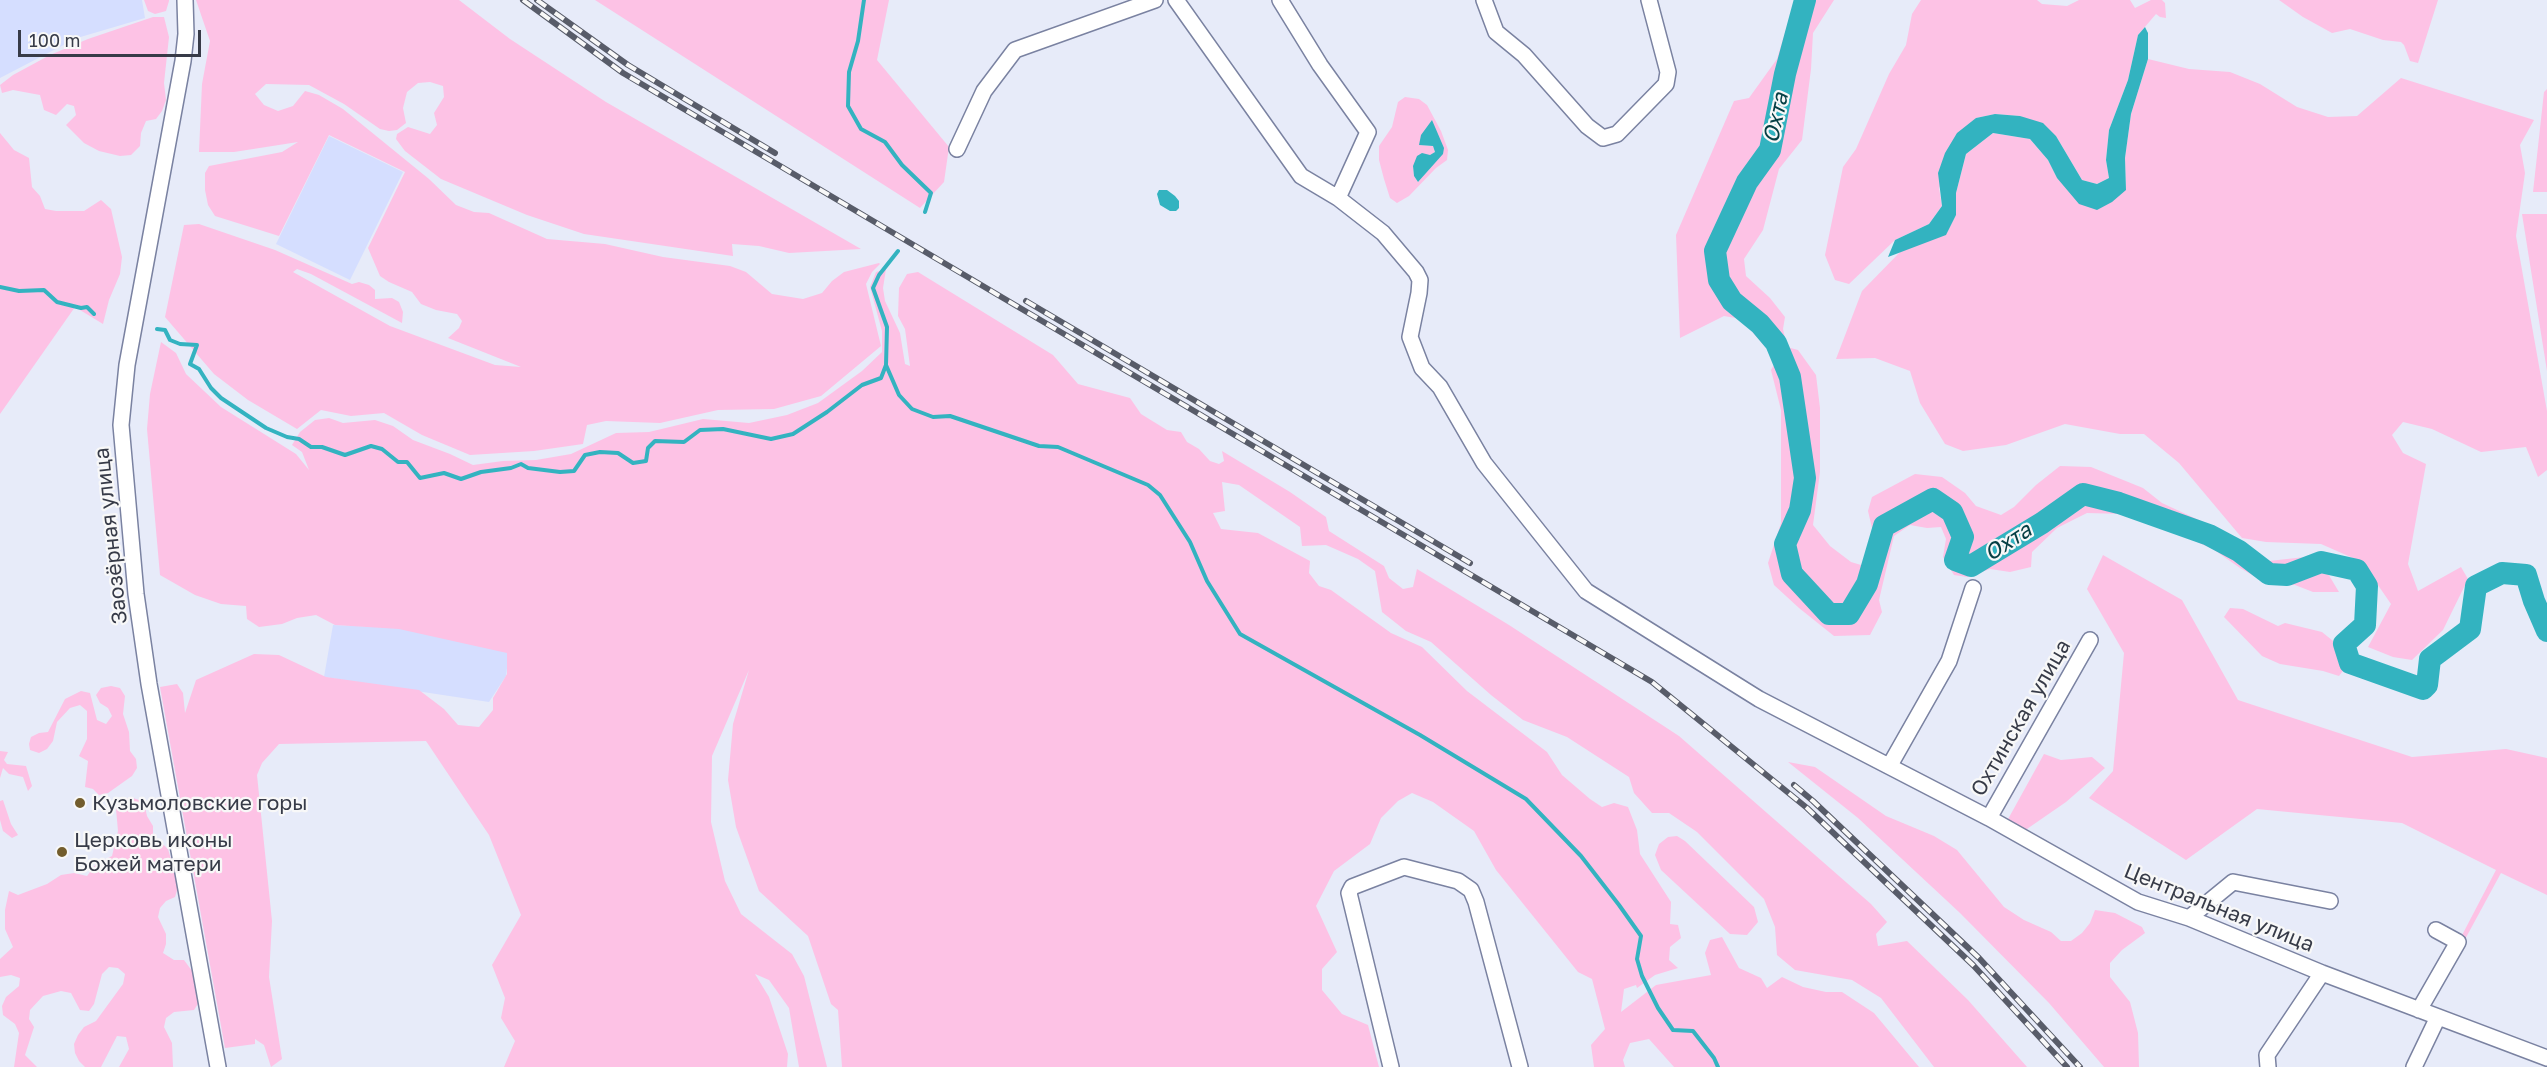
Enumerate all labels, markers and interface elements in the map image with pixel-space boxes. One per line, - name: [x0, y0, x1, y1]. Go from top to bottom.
- scale bar: [21, 18, 204, 56]
- text: 100 m: [29, 29, 80, 51]
- water label: Охта: [1758, 90, 1794, 146]
- street label: Заозёрная улица: [89, 446, 133, 626]
- water label: Охта: [1979, 517, 2037, 567]
- street label: Охтинская улица: [1966, 635, 2076, 801]
- place label: Кузьмоловские горы: [92, 790, 308, 816]
- marker: Кузьмоловские горы: [73, 796, 87, 810]
- place label: Церковь иконы Божей матери: [74, 827, 233, 877]
- marker: Церковь иконы Божей матери: [55, 845, 69, 859]
- street label: Центральная улица: [2120, 858, 2318, 958]

